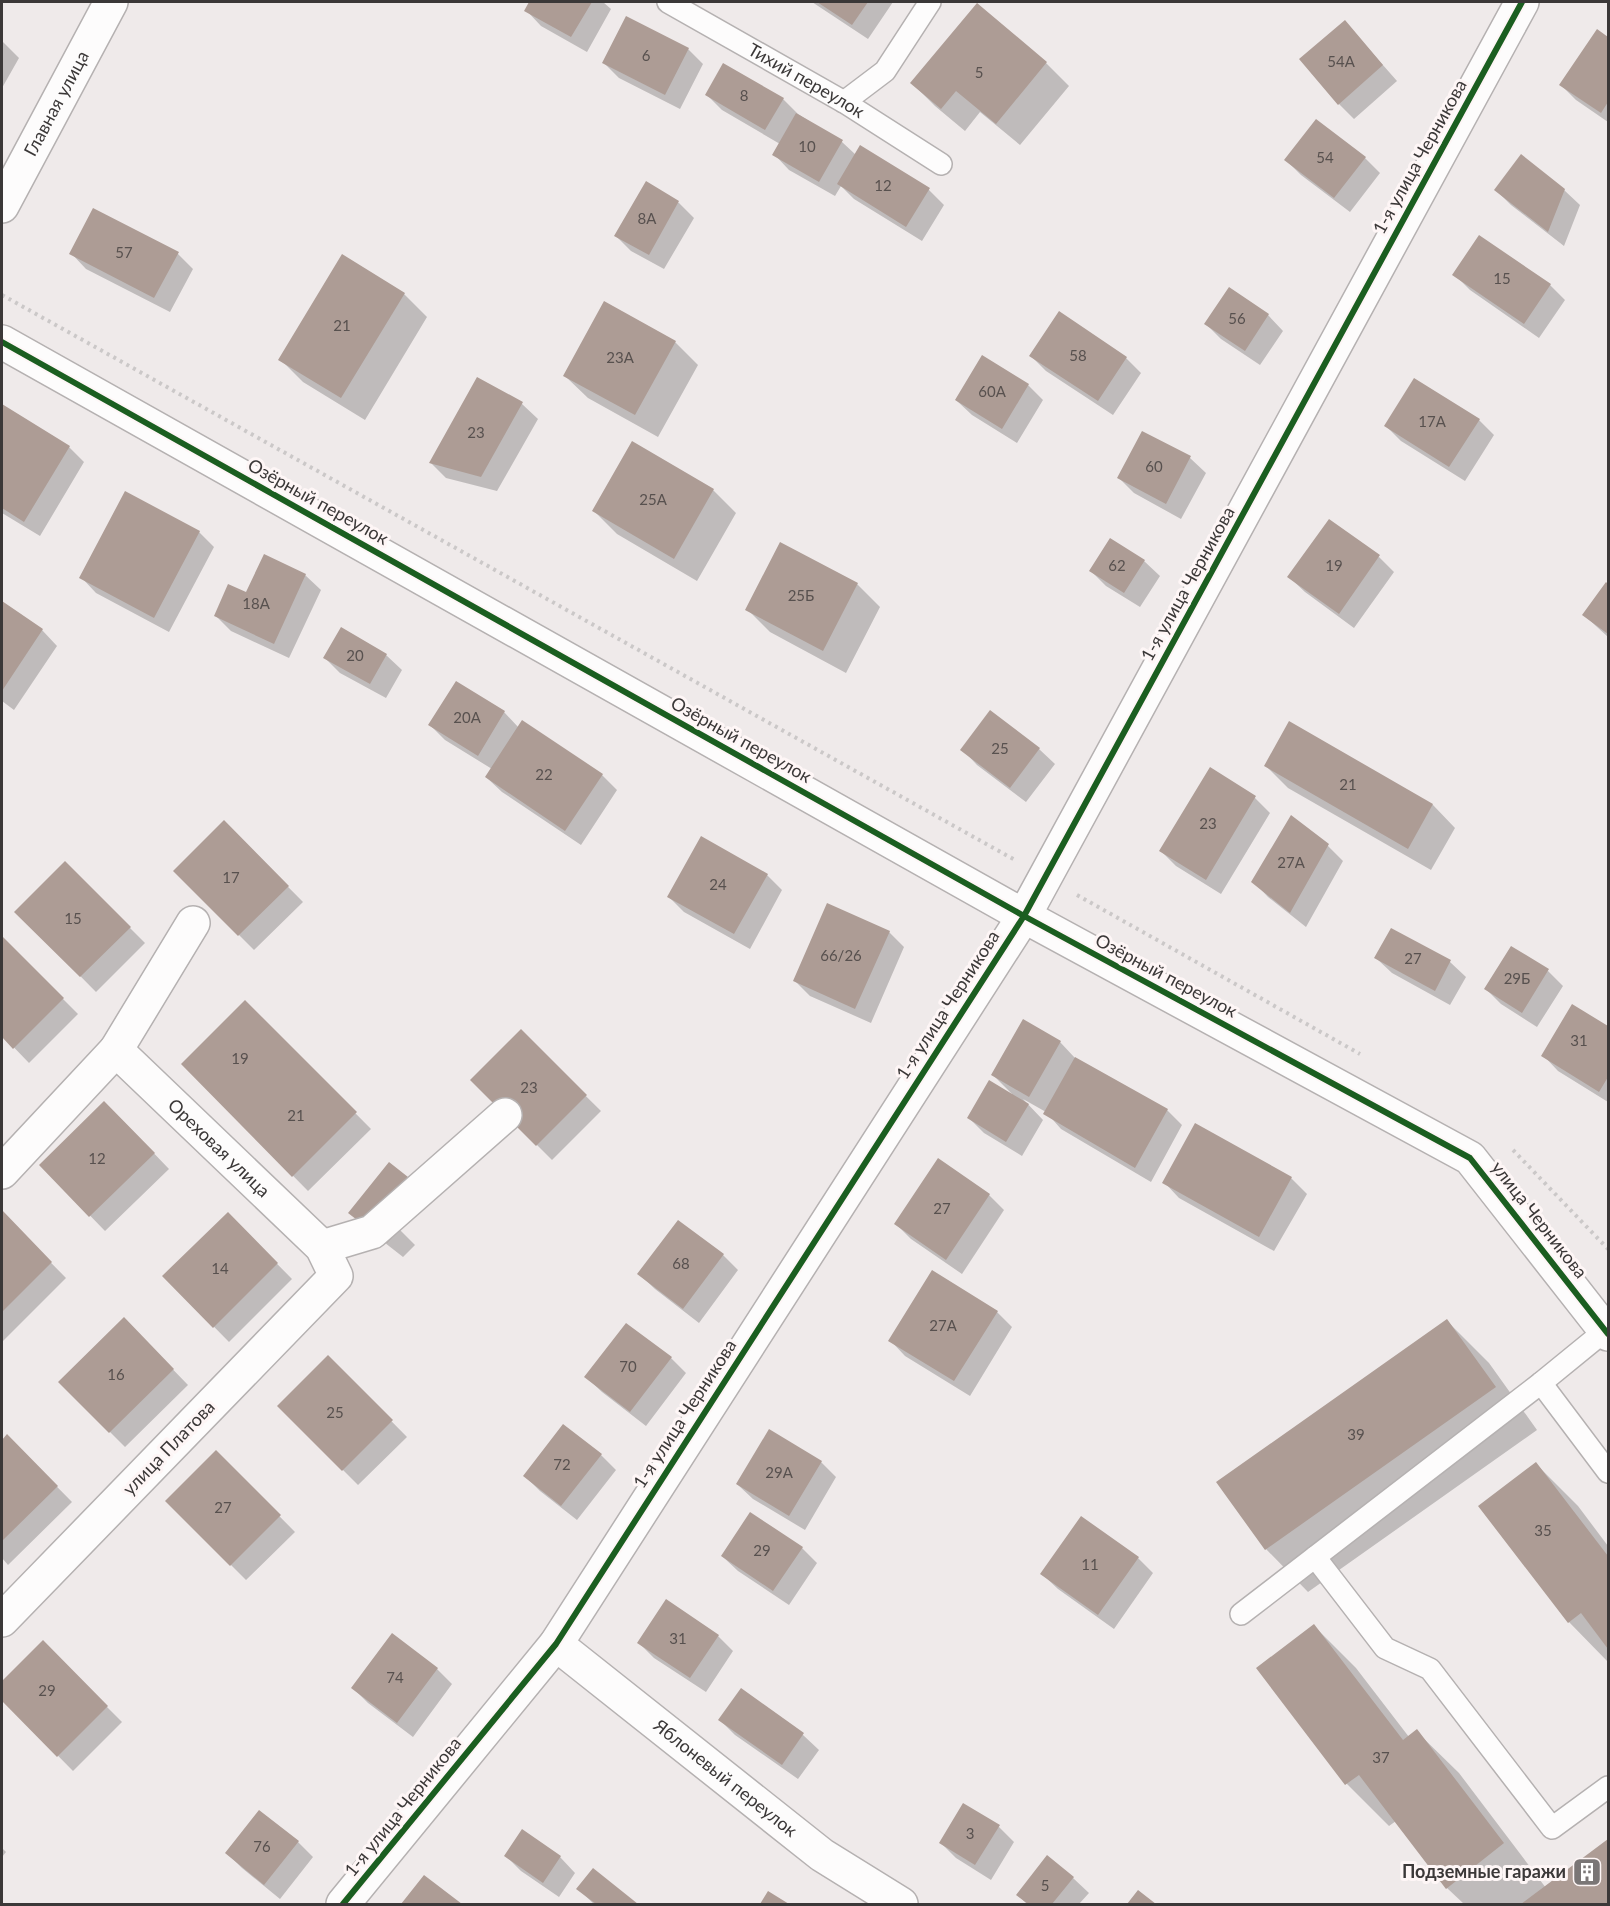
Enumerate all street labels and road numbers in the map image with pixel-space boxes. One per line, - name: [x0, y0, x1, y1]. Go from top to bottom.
- street label: Тихий переулок: [744, 38, 870, 123]
- street label: Главная улица: [19, 47, 93, 160]
- street label: 1-я улица Черникова: [1368, 75, 1471, 238]
- street label: Озёрный переулок: [244, 453, 393, 549]
- street label: 1-я улица Черникова: [1136, 502, 1239, 665]
- street label: Озёрный переулок: [667, 691, 816, 787]
- street label: 1-я улица Черникова: [891, 926, 1004, 1083]
- street label: Озёрный переулок: [1092, 928, 1242, 1022]
- street label: Ореховая улица: [164, 1094, 275, 1201]
- street label: улица Черникова: [1487, 1156, 1592, 1282]
- street label: 1-я улица Черникова: [628, 1335, 741, 1492]
- street label: улица Платова: [118, 1395, 219, 1499]
- street label: Яблоневый переулок: [649, 1713, 803, 1841]
- street label: 1-я улица Черникова: [339, 1732, 465, 1881]

